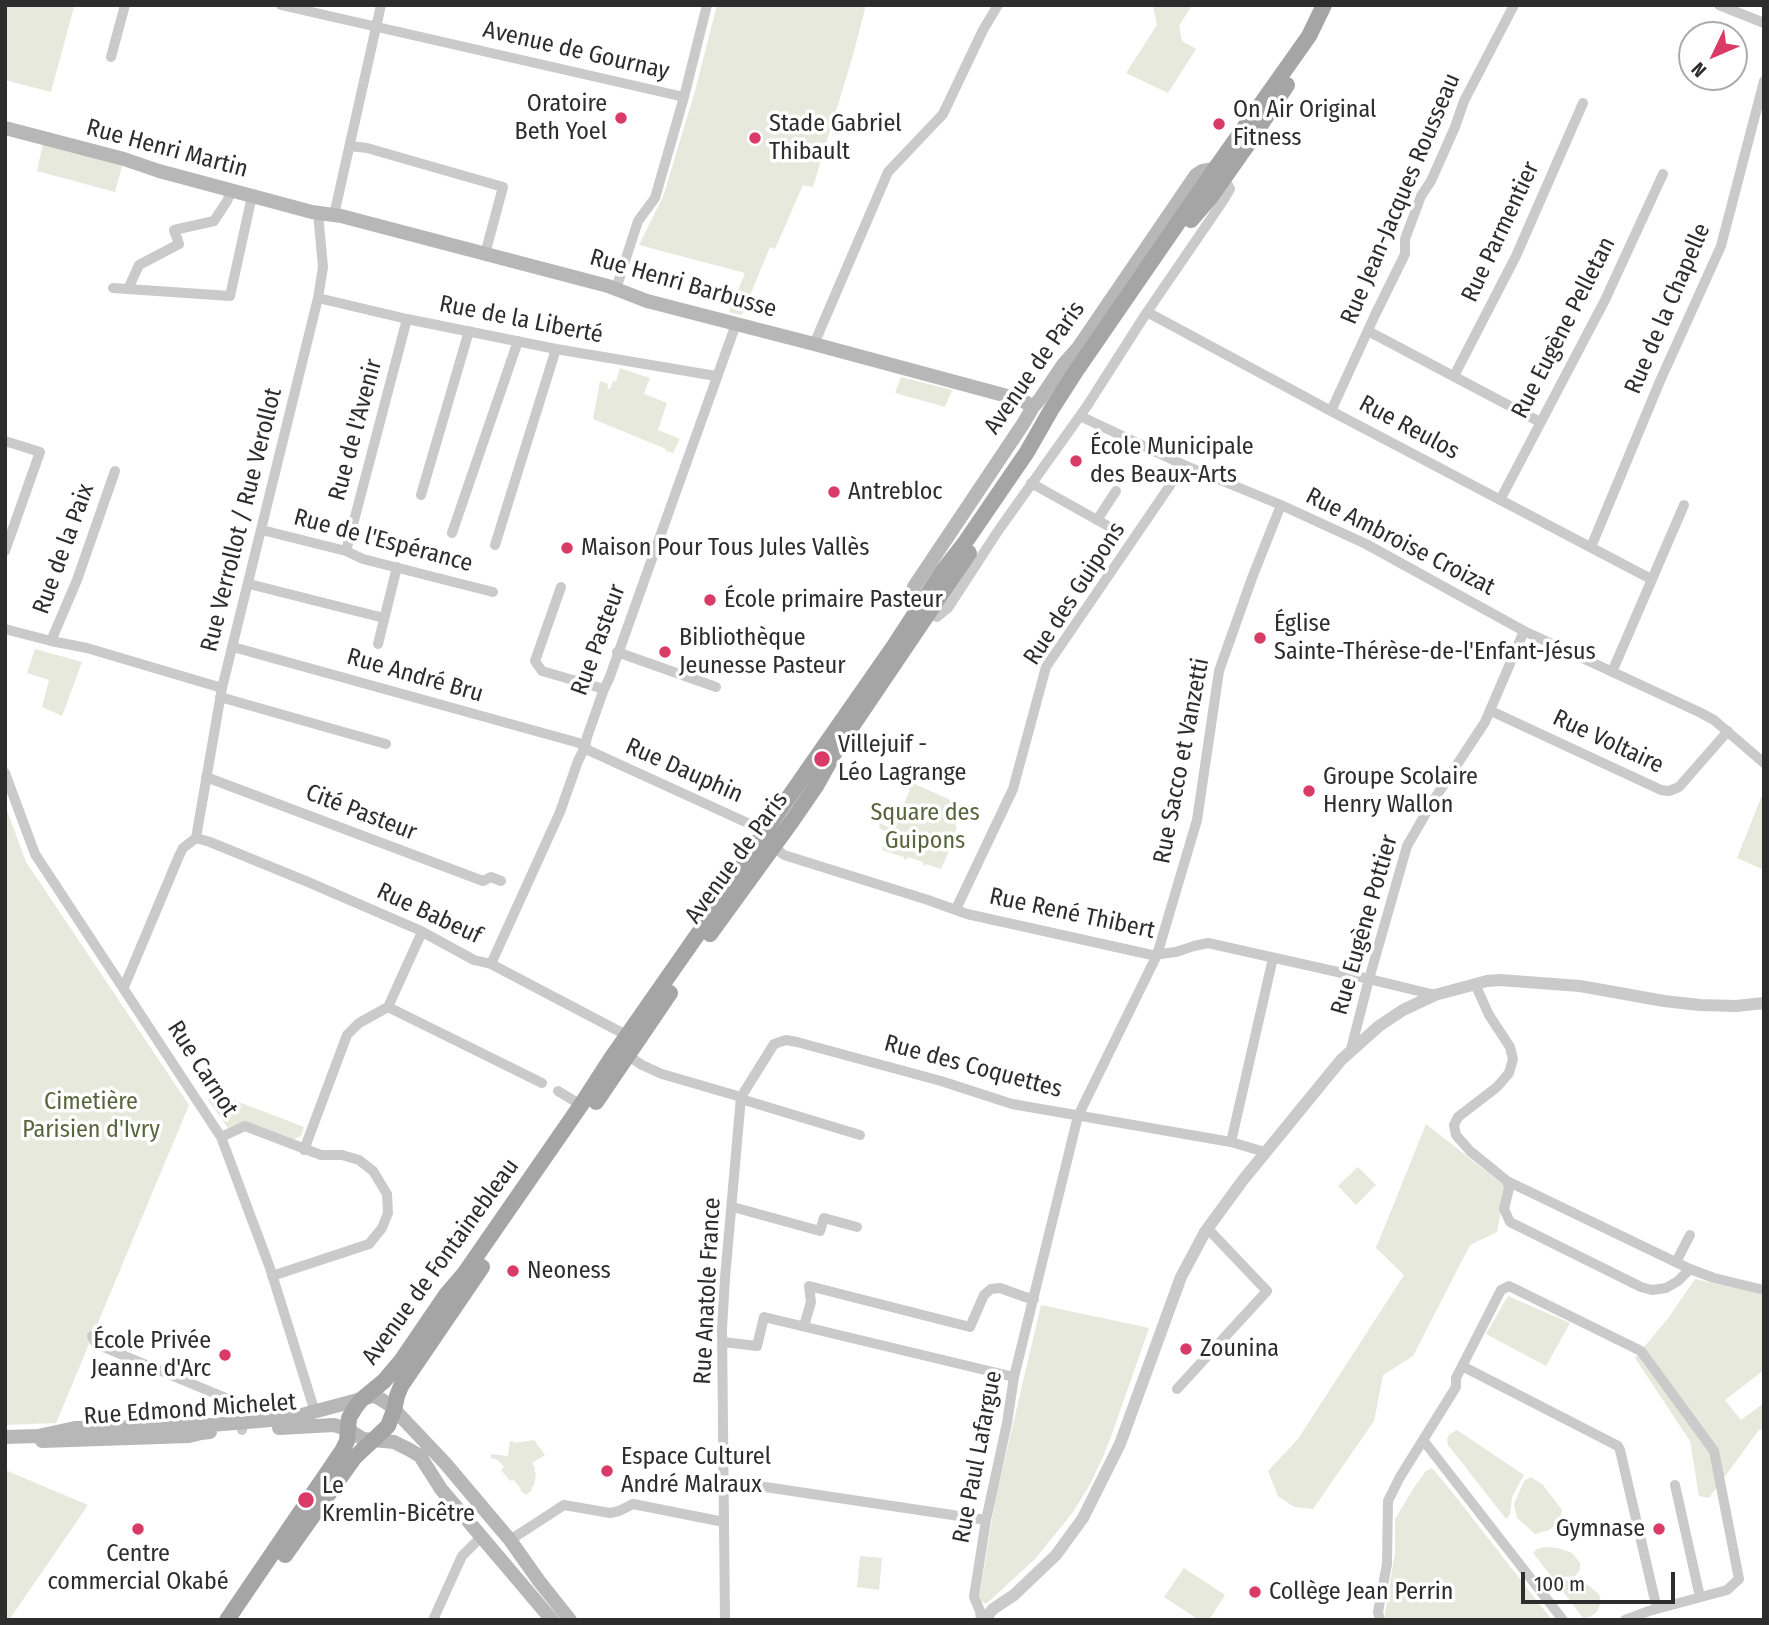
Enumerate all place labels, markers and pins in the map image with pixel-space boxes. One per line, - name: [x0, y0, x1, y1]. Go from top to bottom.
- place label: Oratoire Beth Yoel: [515, 90, 607, 146]
- place label: On Air Original Fitness: [1233, 96, 1376, 152]
- marker: Oratoire Beth Yoel: [613, 110, 629, 126]
- place label: Stade Gabriel Thibault: [769, 110, 902, 166]
- marker: On Air Original Fitness: [1211, 116, 1227, 132]
- marker: Stade Gabriel Thibault: [747, 130, 763, 146]
- place label: École Municipale des Beaux-Arts: [1090, 433, 1254, 489]
- marker: École Municipale des Beaux-Arts: [1068, 453, 1084, 469]
- place label: Antrebloc: [848, 478, 943, 506]
- marker: Antrebloc: [826, 484, 842, 500]
- place label: Maison Pour Tous Jules Vallès: [581, 534, 869, 562]
- marker: Maison Pour Tous Jules Vallès: [559, 540, 575, 556]
- place label: École primaire Pasteur: [724, 586, 943, 614]
- marker: École primaire Pasteur: [702, 592, 718, 608]
- place label: Église Sainte-Thérèse-de-l'Enfant-Jésus: [1274, 610, 1596, 666]
- place label: Bibliothèque Jeunesse Pasteur: [679, 624, 846, 680]
- marker: Église Sainte-Thérèse-de-l'Enfant-Jésus: [1252, 630, 1268, 646]
- marker: Bibliothèque Jeunesse Pasteur: [657, 644, 673, 660]
- place label: Villejuif - Léo Lagrange: [838, 731, 966, 787]
- marker: Villejuif - Léo Lagrange: [812, 749, 832, 769]
- place label: Groupe Scolaire Henry Wallon: [1323, 763, 1478, 819]
- marker: Groupe Scolaire Henry Wallon: [1301, 783, 1317, 799]
- place label: Neoness: [527, 1257, 611, 1285]
- marker: Neoness: [505, 1263, 521, 1279]
- place label: École Privée Jeanne d'Arc: [91, 1327, 211, 1383]
- place label: Zounina: [1200, 1335, 1279, 1363]
- marker: Zounina: [1178, 1341, 1194, 1357]
- marker: École Privée Jeanne d'Arc: [217, 1347, 233, 1363]
- place label: Espace Culturel André Malraux: [621, 1443, 771, 1499]
- marker: Espace Culturel André Malraux: [599, 1463, 615, 1479]
- place label: Le Kremlin-Bicêtre: [322, 1472, 475, 1528]
- marker: Le Kremlin-Bicêtre: [296, 1490, 316, 1510]
- place label: Gymnase: [1556, 1515, 1645, 1543]
- marker: Centre commercial Okabé: [130, 1521, 146, 1537]
- marker: Gymnase: [1651, 1521, 1667, 1537]
- place label: Centre commercial Okabé: [47, 1540, 229, 1596]
- place label: Collège Jean Perrin: [1269, 1578, 1454, 1606]
- marker: Collège Jean Perrin: [1247, 1584, 1263, 1600]

